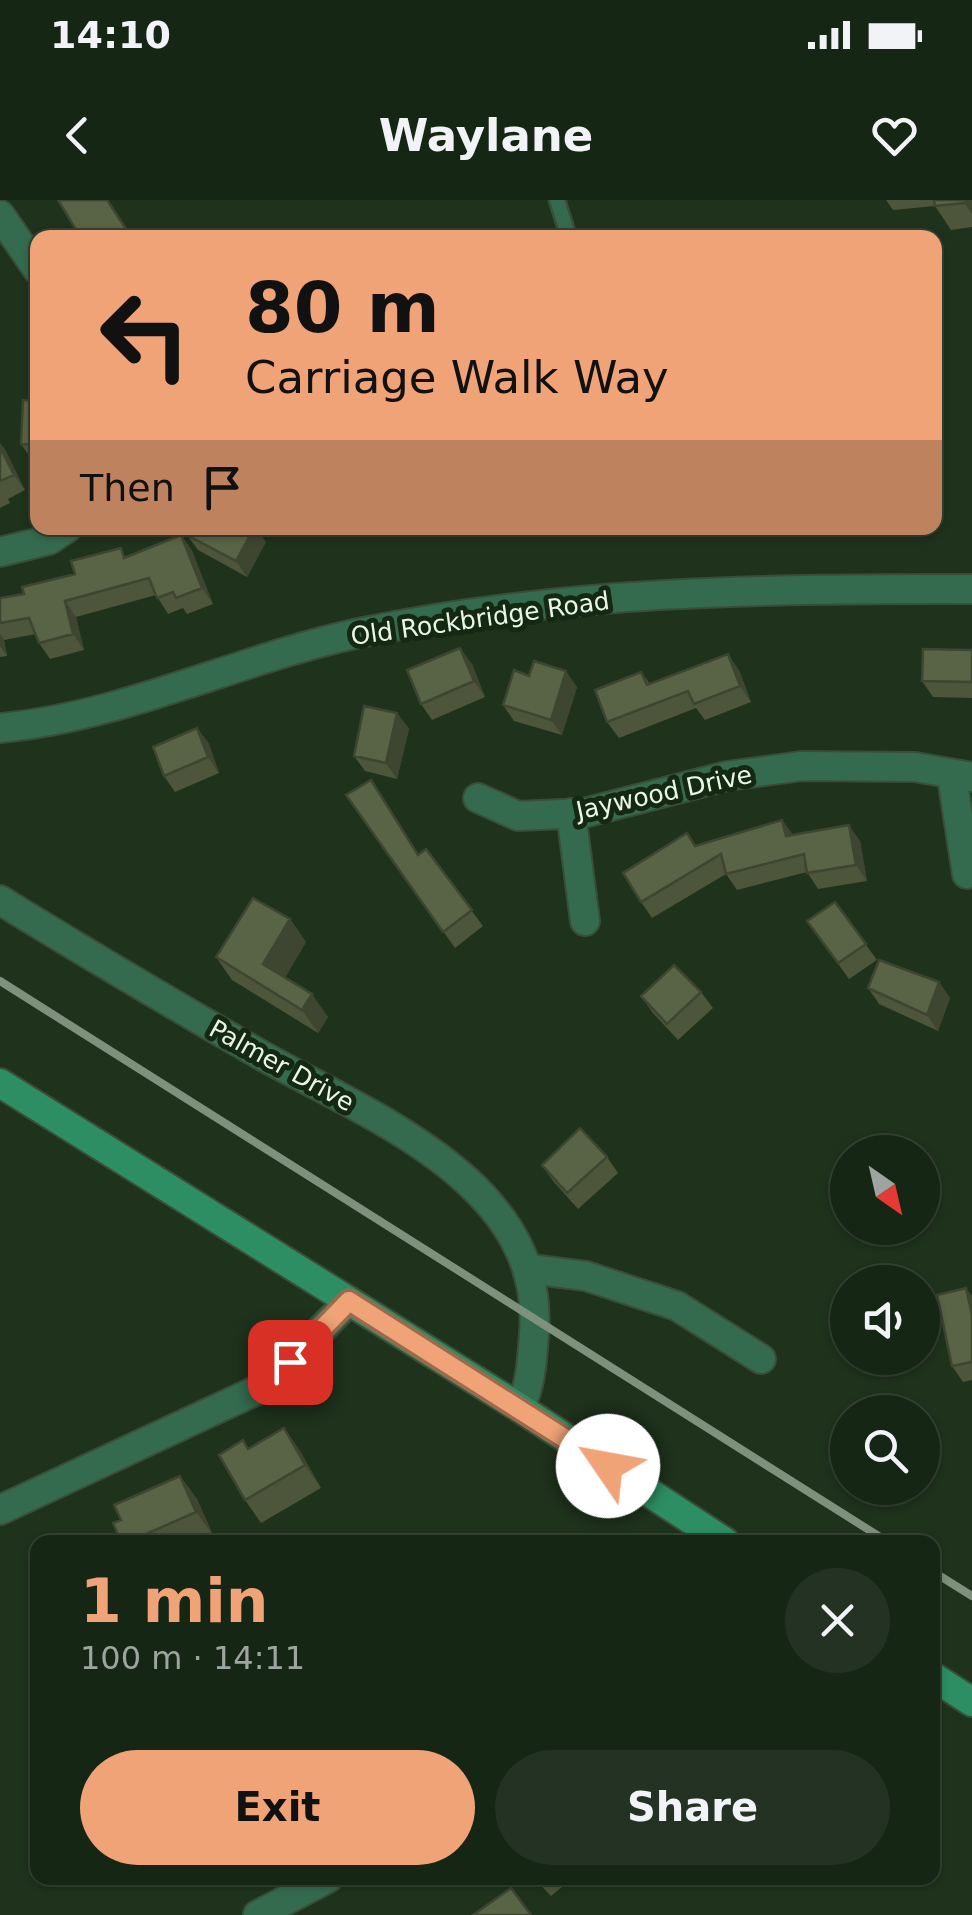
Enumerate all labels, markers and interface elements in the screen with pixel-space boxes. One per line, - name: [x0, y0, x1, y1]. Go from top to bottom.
- text: 14:10: [50, 13, 171, 57]
- icon: back: [50, 108, 105, 163]
- icon: heart: [867, 108, 922, 163]
- text: Waylane: [379, 109, 593, 162]
- text: 80 m: [245, 267, 440, 349]
- icon: left: [80, 270, 210, 400]
- text: Carriage Walk Way: [245, 351, 669, 404]
- icon: arrive: [195, 460, 250, 515]
- text: Then: [80, 466, 175, 510]
- street label: Old Rockbridge Road: [349, 586, 611, 651]
- street label: Jaywood Drive: [572, 760, 755, 826]
- street label: Palmer Drive: [204, 1014, 359, 1117]
- north arrow: [830, 1135, 940, 1245]
- map controls: [830, 1135, 940, 1505]
- button: sound: [830, 1265, 940, 1375]
- pin: [248, 1320, 333, 1405]
- icon: arrive: [263, 1335, 318, 1390]
- button: search: [830, 1395, 940, 1505]
- position arrow: [556, 1414, 660, 1518]
- text: 1 min: [80, 1566, 268, 1636]
- button: close: [785, 1568, 890, 1673]
- text: 100 m · 14:11: [80, 1639, 305, 1677]
- button: Exit: [80, 1750, 475, 1865]
- button: Share: [495, 1750, 890, 1865]

